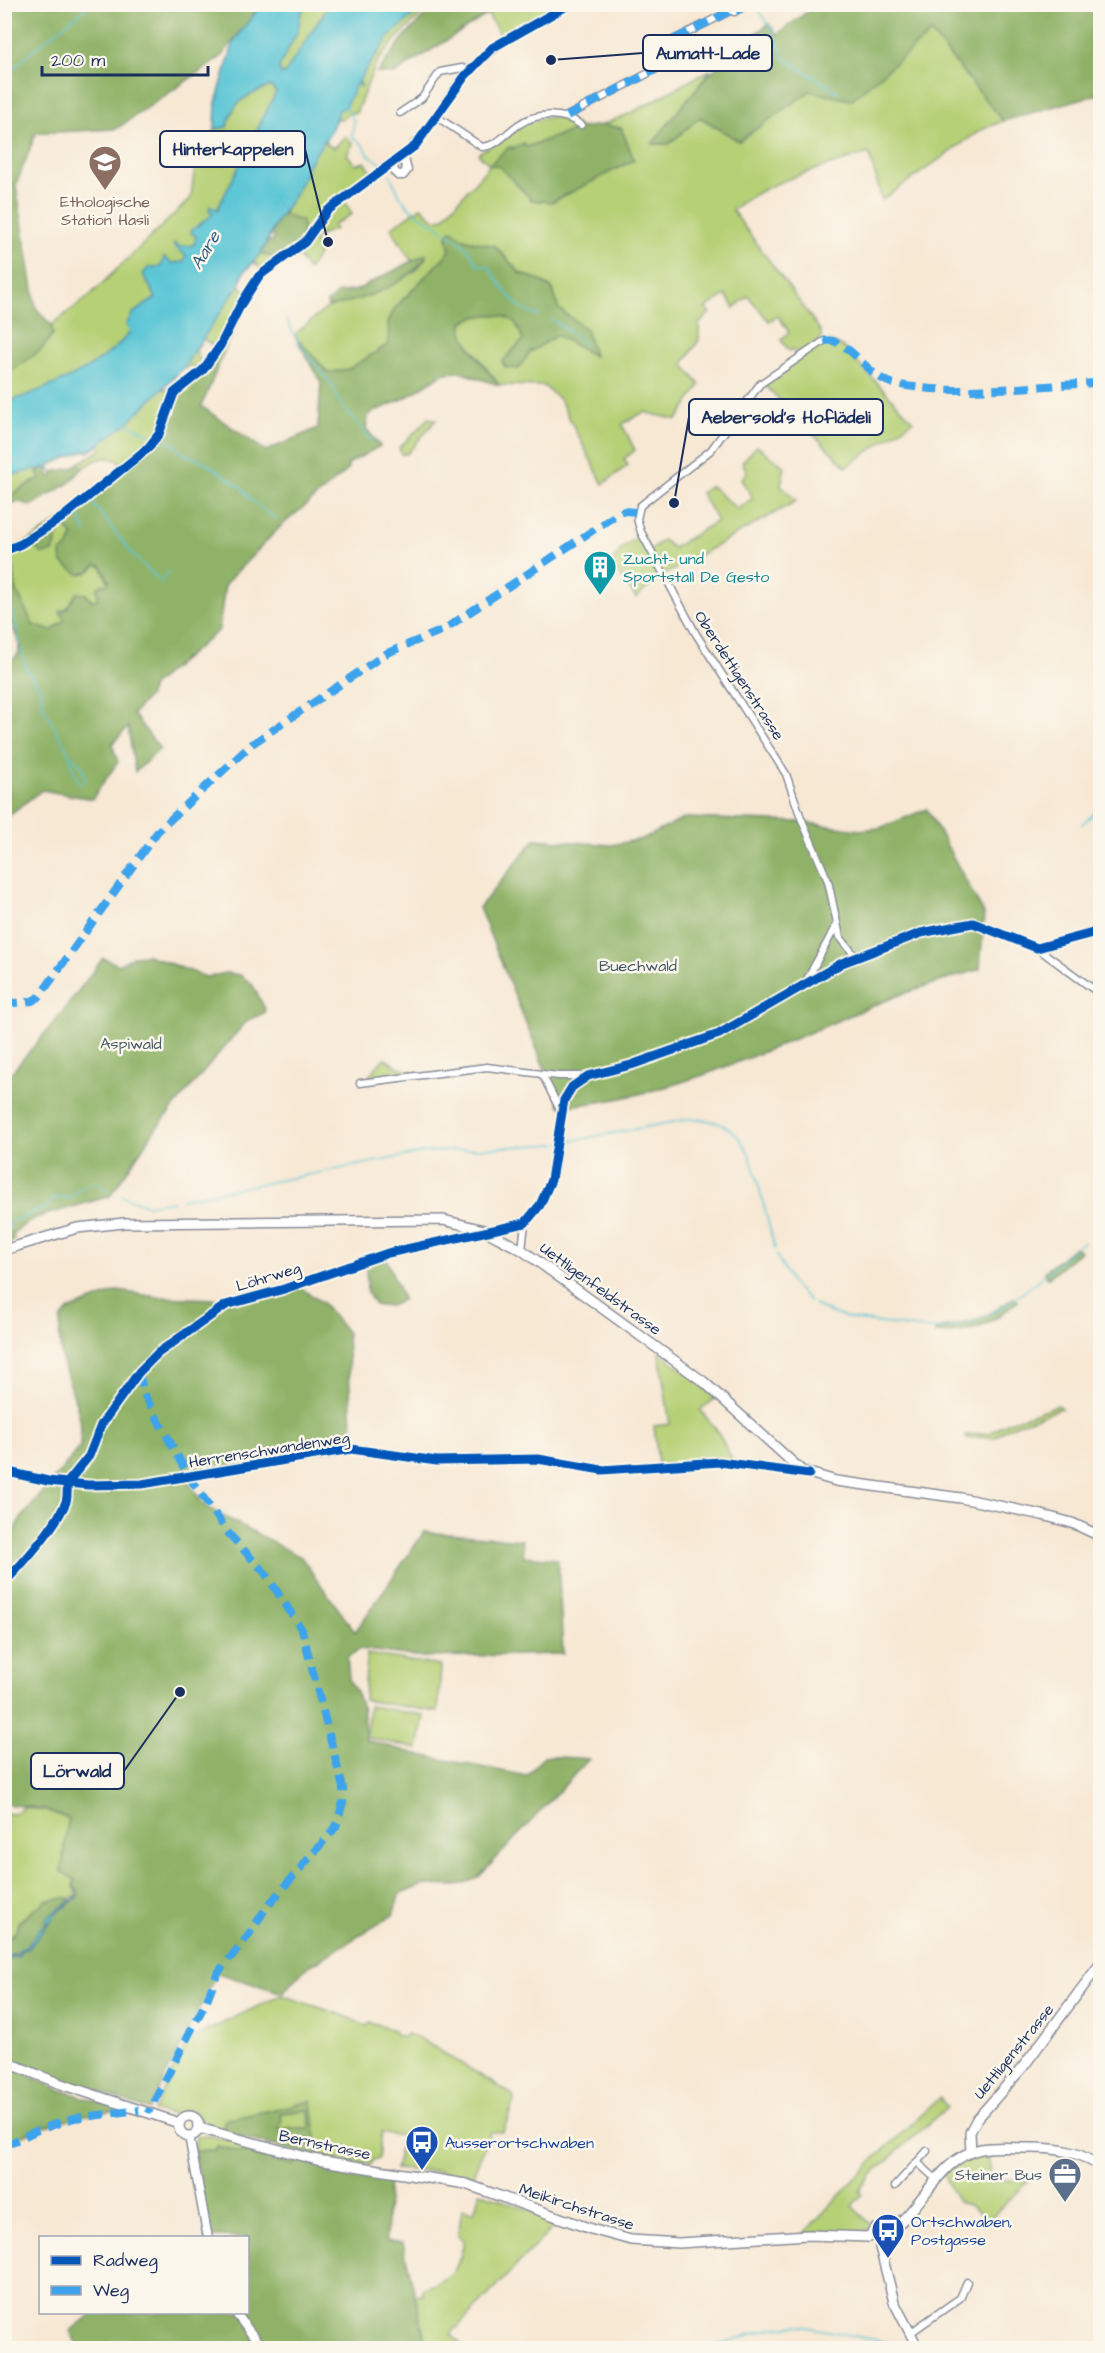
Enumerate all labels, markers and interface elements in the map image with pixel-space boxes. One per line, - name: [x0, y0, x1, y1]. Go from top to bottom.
- callout: Aumatt-Lade: [643, 35, 772, 71]
- scale bar: [42, 39, 208, 77]
- text: Aumatt-Lade: [656, 41, 761, 66]
- text: 200 m: [51, 48, 105, 73]
- callout: Hinterkappelen: [160, 131, 305, 167]
- text: Hinterkappelen: [172, 137, 294, 162]
- school or university icon: Ethologische Station Hasli: [87, 144, 123, 191]
- place label: Ethologische Station Hasli: [60, 191, 150, 231]
- water label: Aare: [184, 225, 227, 274]
- callout: Aebersold's Hoflädeli: [689, 399, 883, 435]
- text: Aebersold's Hoflädeli: [701, 405, 871, 430]
- place label: Zucht- und Sportstall De Gesto: [623, 548, 769, 588]
- building icon: Zucht- und Sportstall De Gesto: [582, 549, 618, 596]
- street label: Oberdettigenstrasse: [688, 606, 790, 745]
- park label: Buechwald: [599, 955, 677, 977]
- park label: Aspiwald: [100, 1033, 162, 1055]
- street label: Uettligenfeldstrasse: [535, 1237, 666, 1341]
- street label: Löhrweg: [233, 1257, 304, 1298]
- street label: Herrenschwandenweg: [187, 1426, 351, 1475]
- callout: Lörwald: [31, 1753, 124, 1789]
- text: Lörwald: [43, 1759, 112, 1784]
- street label: Uettligenstrasse: [969, 1999, 1060, 2104]
- bus stop icon: Ausserortschwaben: [404, 2124, 440, 2171]
- street label: Bernstrasse: [277, 2125, 373, 2165]
- place label: Ausserortschwaben: [445, 2132, 594, 2154]
- office icon: Steiner Bus: [1047, 2156, 1083, 2203]
- place label: Steiner Bus: [955, 2164, 1042, 2186]
- street label: Meikirchstrasse: [516, 2178, 637, 2236]
- place label: Ortschwaben, Postgasse: [911, 2211, 1013, 2252]
- bus stop icon: Ortschwaben, Postgasse: [870, 2212, 906, 2259]
- legend: [39, 2236, 249, 2314]
- text: Radweg: [93, 2248, 158, 2274]
- text: Weg: [93, 2278, 129, 2304]

